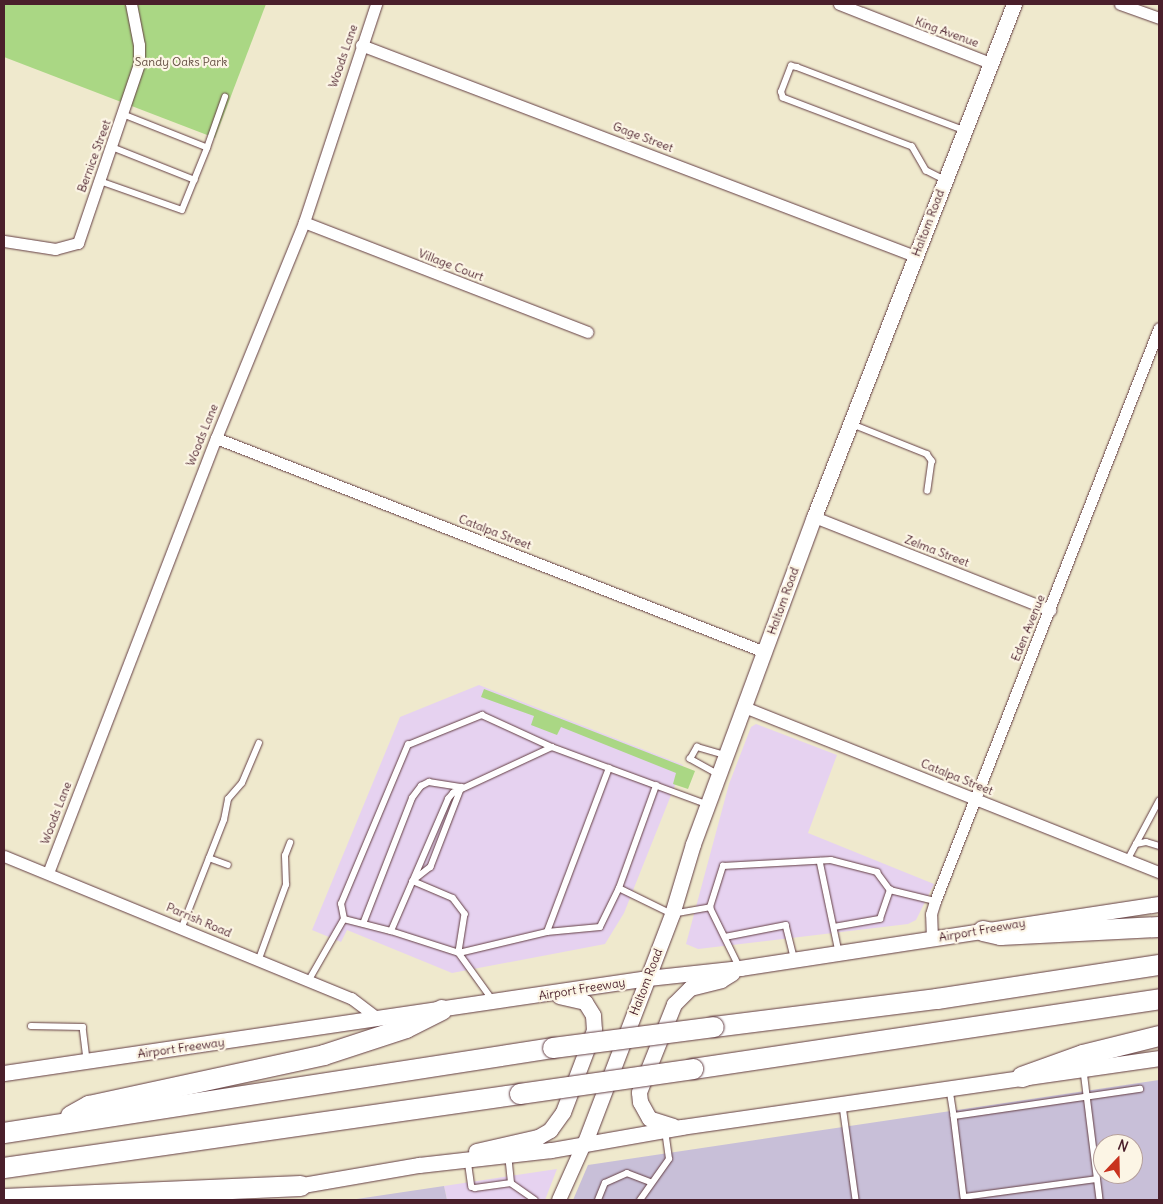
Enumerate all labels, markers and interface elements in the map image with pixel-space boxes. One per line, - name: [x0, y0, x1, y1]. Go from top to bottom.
- street label: King Avenue: [913, 14, 981, 50]
- street label: Woods Lane: [325, 22, 361, 90]
- park label: Sandy Oaks Park: [135, 55, 227, 69]
- street label: Bernice Street: [74, 118, 114, 194]
- street label: Gage Street: [611, 119, 675, 155]
- street label: Haltom Road: [909, 188, 947, 258]
- street label: Village Court: [416, 246, 486, 284]
- street label: Woods Lane: [183, 402, 221, 468]
- street label: Catalpa Street: [457, 512, 533, 552]
- street label: Zelma Street: [903, 532, 971, 570]
- street label: Haltom Road: [764, 565, 802, 637]
- street label: Eden Avenue: [1008, 593, 1048, 663]
- street label: Catalpa Street: [919, 756, 995, 798]
- street label: Woods Lane: [37, 780, 75, 846]
- street label: Parrish Road: [164, 900, 234, 940]
- street label: Airport Freeway: [938, 915, 1026, 945]
- street label: Haltom Road: [627, 947, 665, 1017]
- street label: Airport Freeway: [538, 975, 626, 1003]
- street label: Airport Freeway: [137, 1035, 225, 1061]
- north arrow: [1093, 1134, 1143, 1184]
- text: N: [1115, 1136, 1131, 1156]

